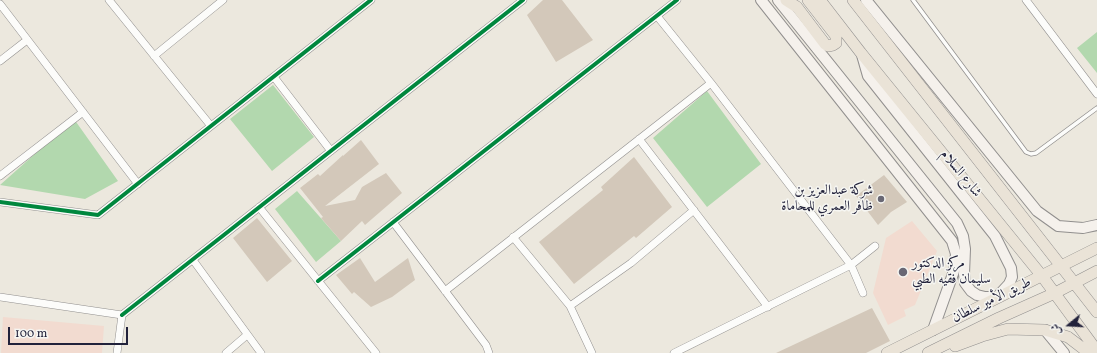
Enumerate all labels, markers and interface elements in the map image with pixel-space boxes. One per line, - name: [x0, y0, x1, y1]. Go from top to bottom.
- street label: شارع السلام: [936, 147, 984, 201]
- place label: شركة عبدالعزيز بن ظافر العمري للمحاماة: [781, 183, 873, 216]
- marker: شركة عبدالعزيز بن ظافر العمري للمحاماة: [876, 194, 886, 204]
- place label: مركز الدكتور سليمان فقيه الطبي: [912, 256, 991, 288]
- marker: مركز الدكتور سليمان فقيه الطبي: [897, 266, 909, 278]
- street label: طريق الأمير سلطان: [950, 275, 1034, 327]
- north arrow: [1049, 305, 1089, 345]
- scale bar: [10, 319, 130, 345]
- text: ش: [1048, 321, 1066, 336]
- text: 100 m: [15, 326, 47, 342]

